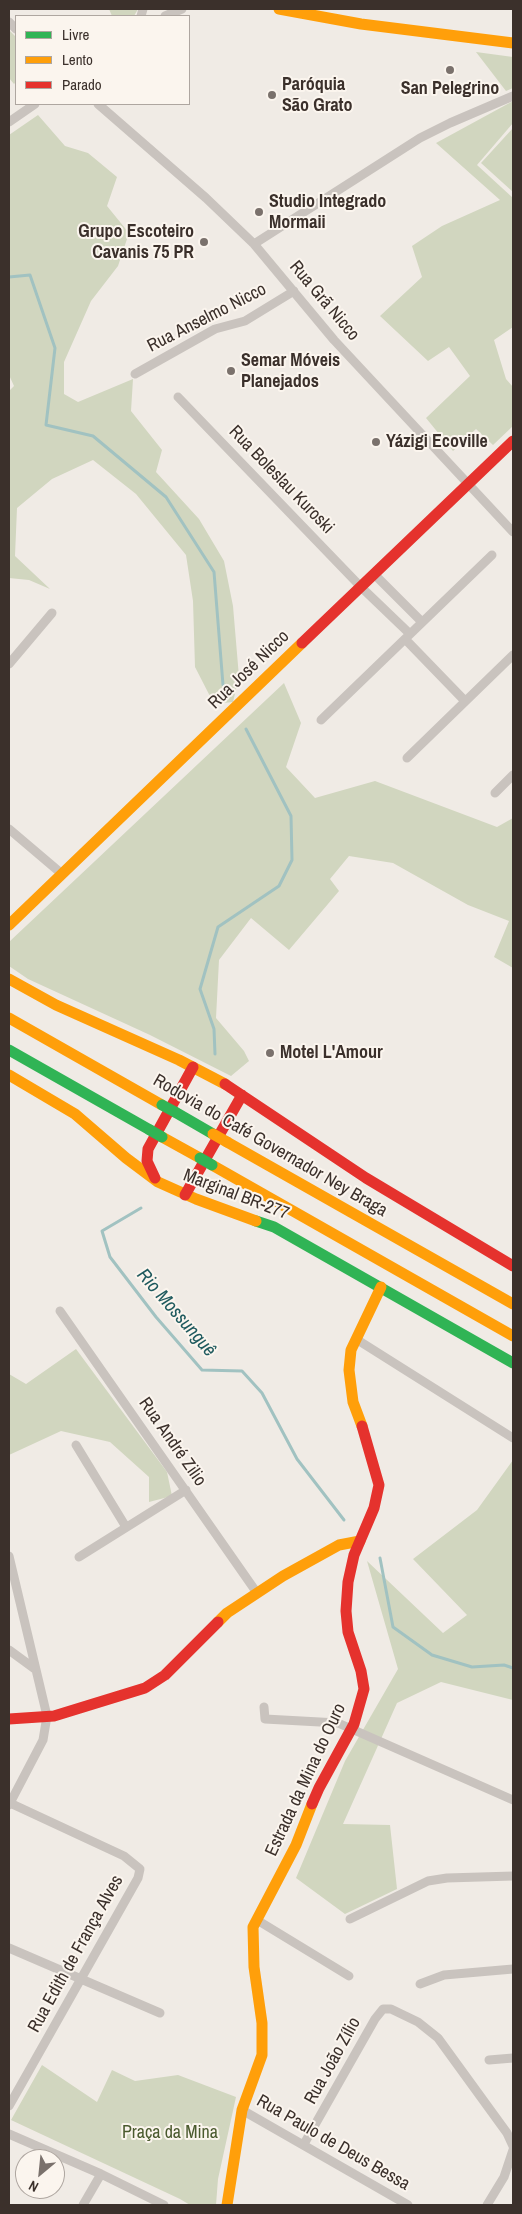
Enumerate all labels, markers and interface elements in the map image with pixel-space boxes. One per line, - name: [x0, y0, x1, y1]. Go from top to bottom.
- legend: [15, 15, 190, 105]
- text: Livre: [62, 24, 89, 45]
- text: Lento: [62, 49, 93, 70]
- marker: San Pelegrino: [444, 64, 456, 76]
- text: Parado: [62, 74, 102, 95]
- place label: Paróquia São Grato: [282, 74, 353, 116]
- place label: San Pelegrino: [401, 78, 499, 100]
- marker: Paróquia São Grato: [266, 89, 278, 101]
- place label: Studio Integrado Mormaii: [269, 191, 386, 233]
- marker: Studio Integrado Mormaii: [253, 206, 265, 218]
- place label: Grupo Escoteiro Cavanis 75 PR: [78, 221, 194, 264]
- marker: Grupo Escoteiro Cavanis 75 PR: [198, 236, 210, 248]
- street label: Rua Grã Nicco: [284, 257, 364, 345]
- street label: Rua Anselmo Nicco: [144, 279, 270, 357]
- place label: Semar Móveis Planejados: [241, 350, 340, 392]
- marker: Semar Móveis Planejados: [225, 365, 237, 377]
- street label: Rua Boleslau Kuroski: [224, 421, 338, 539]
- place label: Yázigi Ecoville: [386, 431, 488, 453]
- marker: Yázigi Ecoville: [370, 436, 382, 448]
- street label: Rua José Nicco: [204, 626, 294, 714]
- place label: Motel L'Amour: [280, 1042, 383, 1064]
- marker: Motel L'Amour: [264, 1047, 276, 1059]
- street label: Rodovia do Café Governador Ney Braga: [149, 1070, 391, 1222]
- street label: Marginal BR-277: [180, 1165, 292, 1225]
- water label: Rio Mossunguê: [132, 1264, 220, 1362]
- street label: Rua André Zilio: [134, 1393, 210, 1491]
- street label: Estrada da Mina do Ouro: [261, 1700, 351, 1860]
- street label: Rua Edith de França Alves: [24, 1872, 128, 2036]
- street label: Rua João Zílio: [300, 2014, 366, 2108]
- street label: Rua Paulo de Deus Bessa: [253, 2090, 413, 2196]
- park label: Praça da Mina: [122, 2122, 218, 2144]
- north arrow: [15, 2149, 65, 2199]
- text: N: [26, 2176, 41, 2196]

